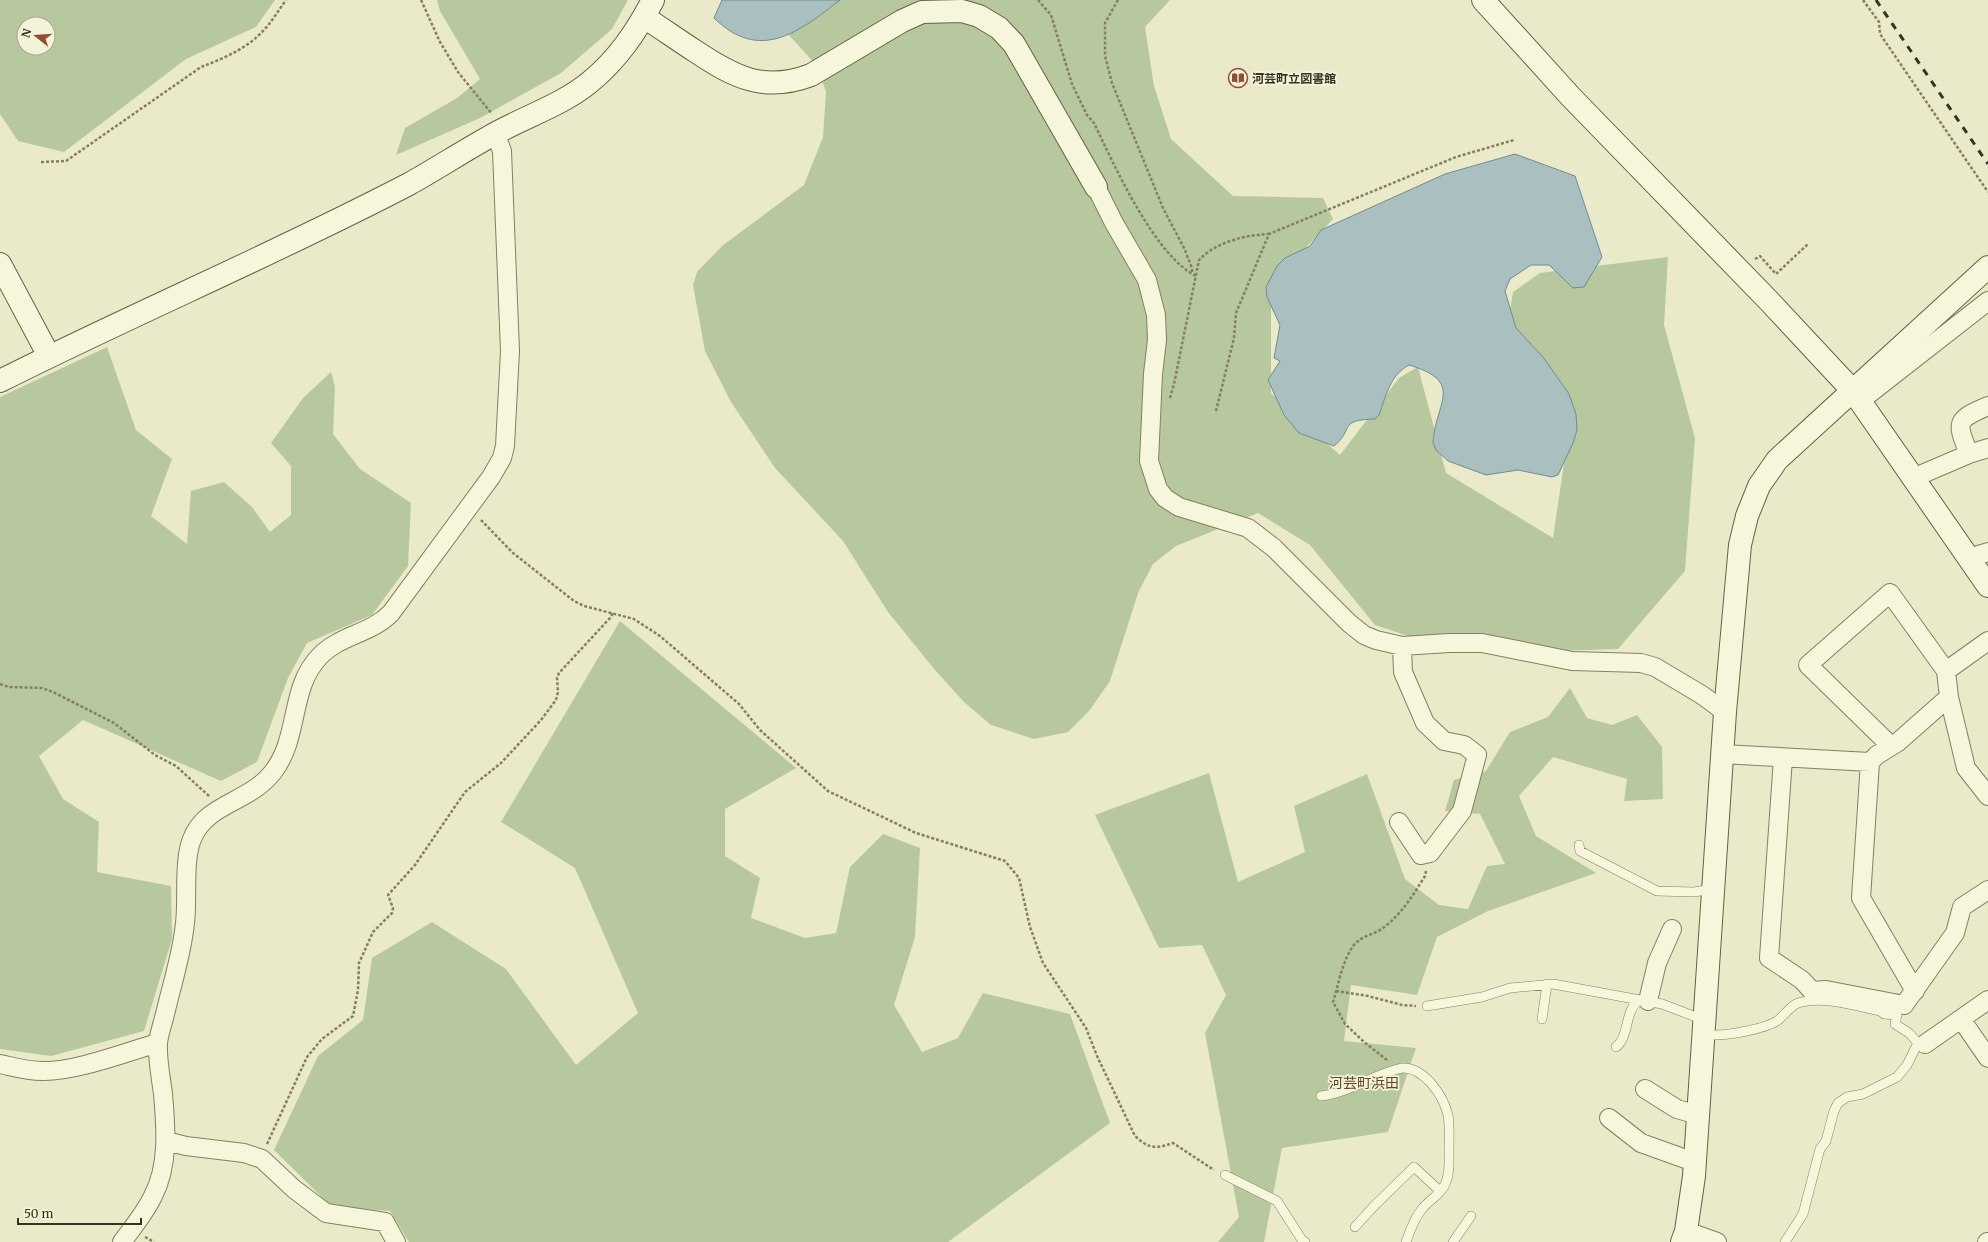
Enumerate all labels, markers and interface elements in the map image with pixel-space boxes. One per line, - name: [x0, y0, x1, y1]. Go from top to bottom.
- north arrow: [16, 16, 56, 56]
- text: N: [18, 27, 34, 39]
- library icon: 河芸町立図書館: [1227, 67, 1249, 89]
- place label: 河芸町立図書館: [1252, 71, 1336, 86]
- district label: 河芸町浜田: [1329, 1074, 1399, 1092]
- scale bar: [18, 1200, 141, 1226]
- text: 50 m: [24, 1206, 53, 1221]

